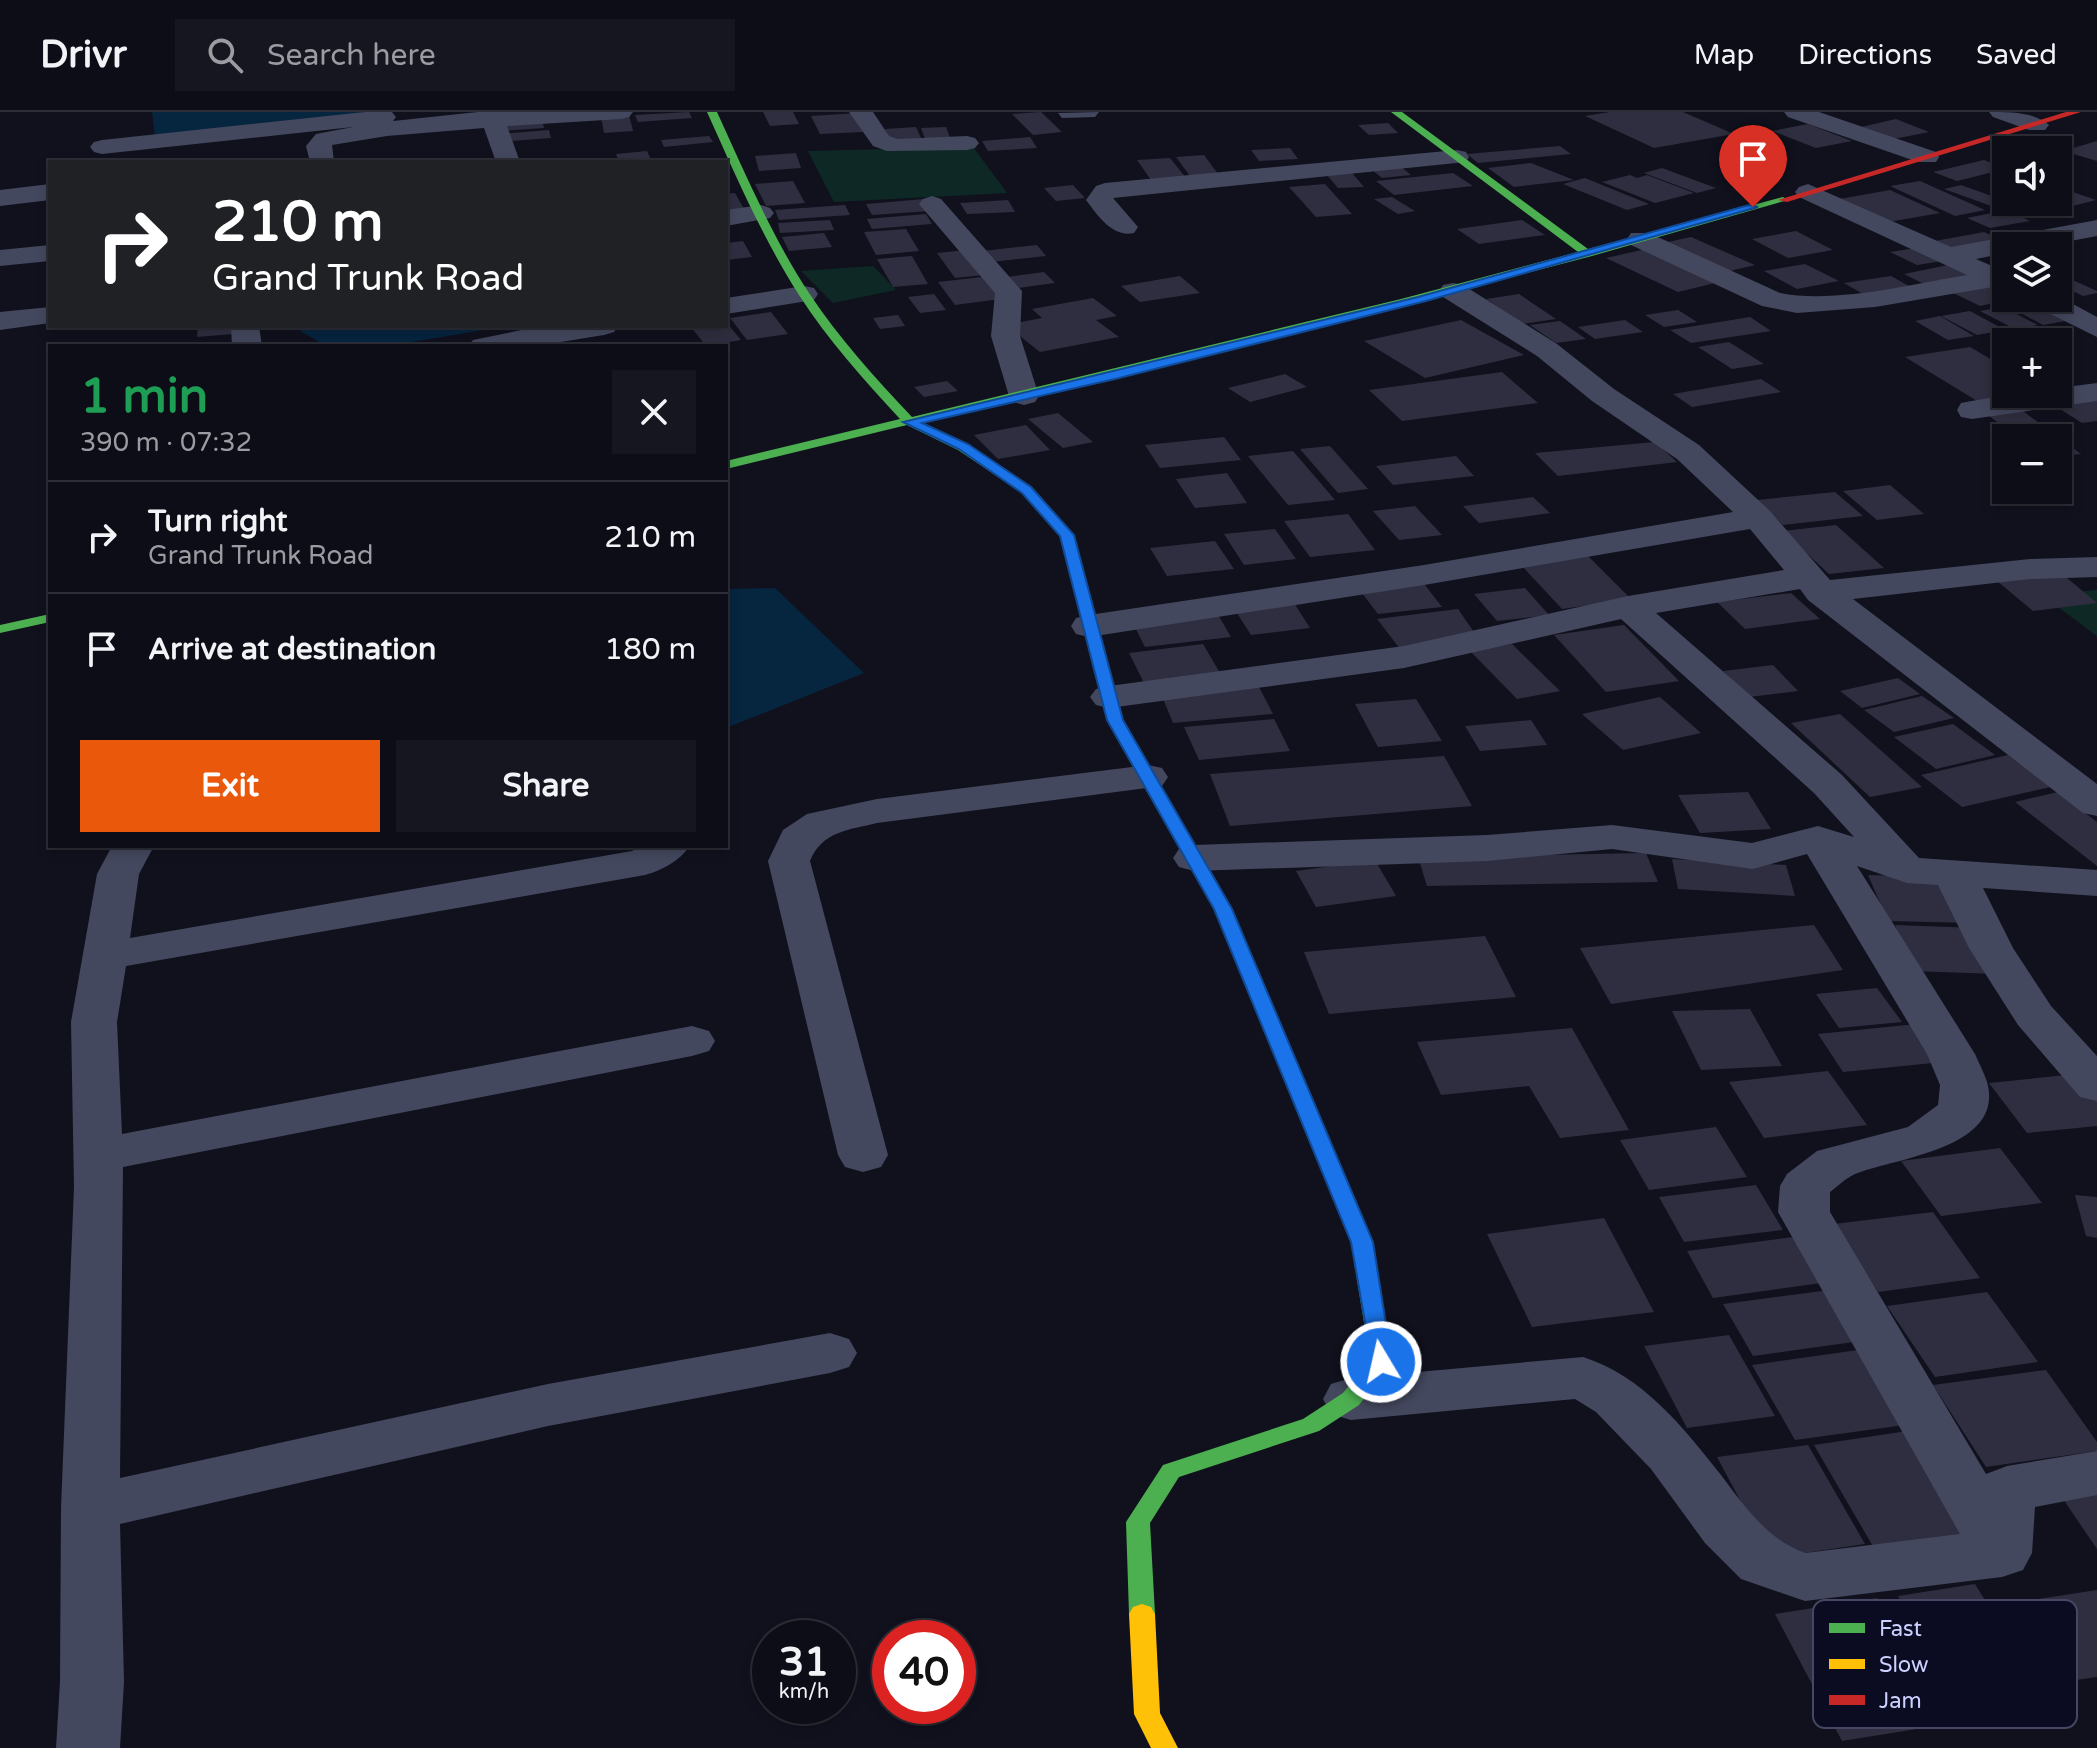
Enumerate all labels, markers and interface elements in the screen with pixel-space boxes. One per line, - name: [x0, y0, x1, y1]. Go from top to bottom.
- search box: [175, 19, 735, 91]
- text: Drivr: [40, 32, 127, 78]
- icon: search: [203, 33, 247, 77]
- text: Search here: [267, 37, 436, 74]
- text: Map: [1694, 38, 1754, 72]
- text: Directions: [1798, 38, 1932, 72]
- text: Saved: [1976, 38, 2057, 72]
- pin: [1719, 125, 1787, 207]
- map controls: [1992, 136, 2072, 504]
- button: sound: [1992, 136, 2072, 216]
- icon: arrive: [1731, 137, 1775, 181]
- text: 210 m: [212, 189, 383, 256]
- icon: right: [80, 192, 184, 296]
- button: layers: [1992, 232, 2072, 312]
- text: Grand Trunk Road: [212, 257, 524, 300]
- button: +: [1992, 328, 2072, 408]
- text: 1 min: [80, 368, 208, 426]
- button: close: [612, 370, 696, 454]
- button: −: [1992, 424, 2072, 504]
- text: 390 m · 07:32: [80, 427, 252, 458]
- text: Turn right: [148, 503, 288, 540]
- icon: right: [80, 515, 124, 559]
- text: 210 m: [604, 519, 696, 556]
- text: Grand Trunk Road: [148, 540, 373, 571]
- icon: arrive: [80, 627, 124, 671]
- text: Arrive at destination: [148, 631, 436, 668]
- text: 180 m: [604, 631, 696, 668]
- button: Exit: [80, 740, 380, 832]
- button: Share: [396, 740, 696, 832]
- position arrow: [1339, 1320, 1423, 1404]
- legend: [1813, 1600, 2077, 1728]
- text: Fast: [1879, 1616, 1922, 1642]
- speed limit sign: 40: [872, 1620, 976, 1724]
- text: 31: [779, 1638, 829, 1686]
- text: Slow: [1879, 1652, 1929, 1678]
- text: km/h: [779, 1680, 829, 1704]
- text: Jam: [1879, 1688, 1922, 1714]

